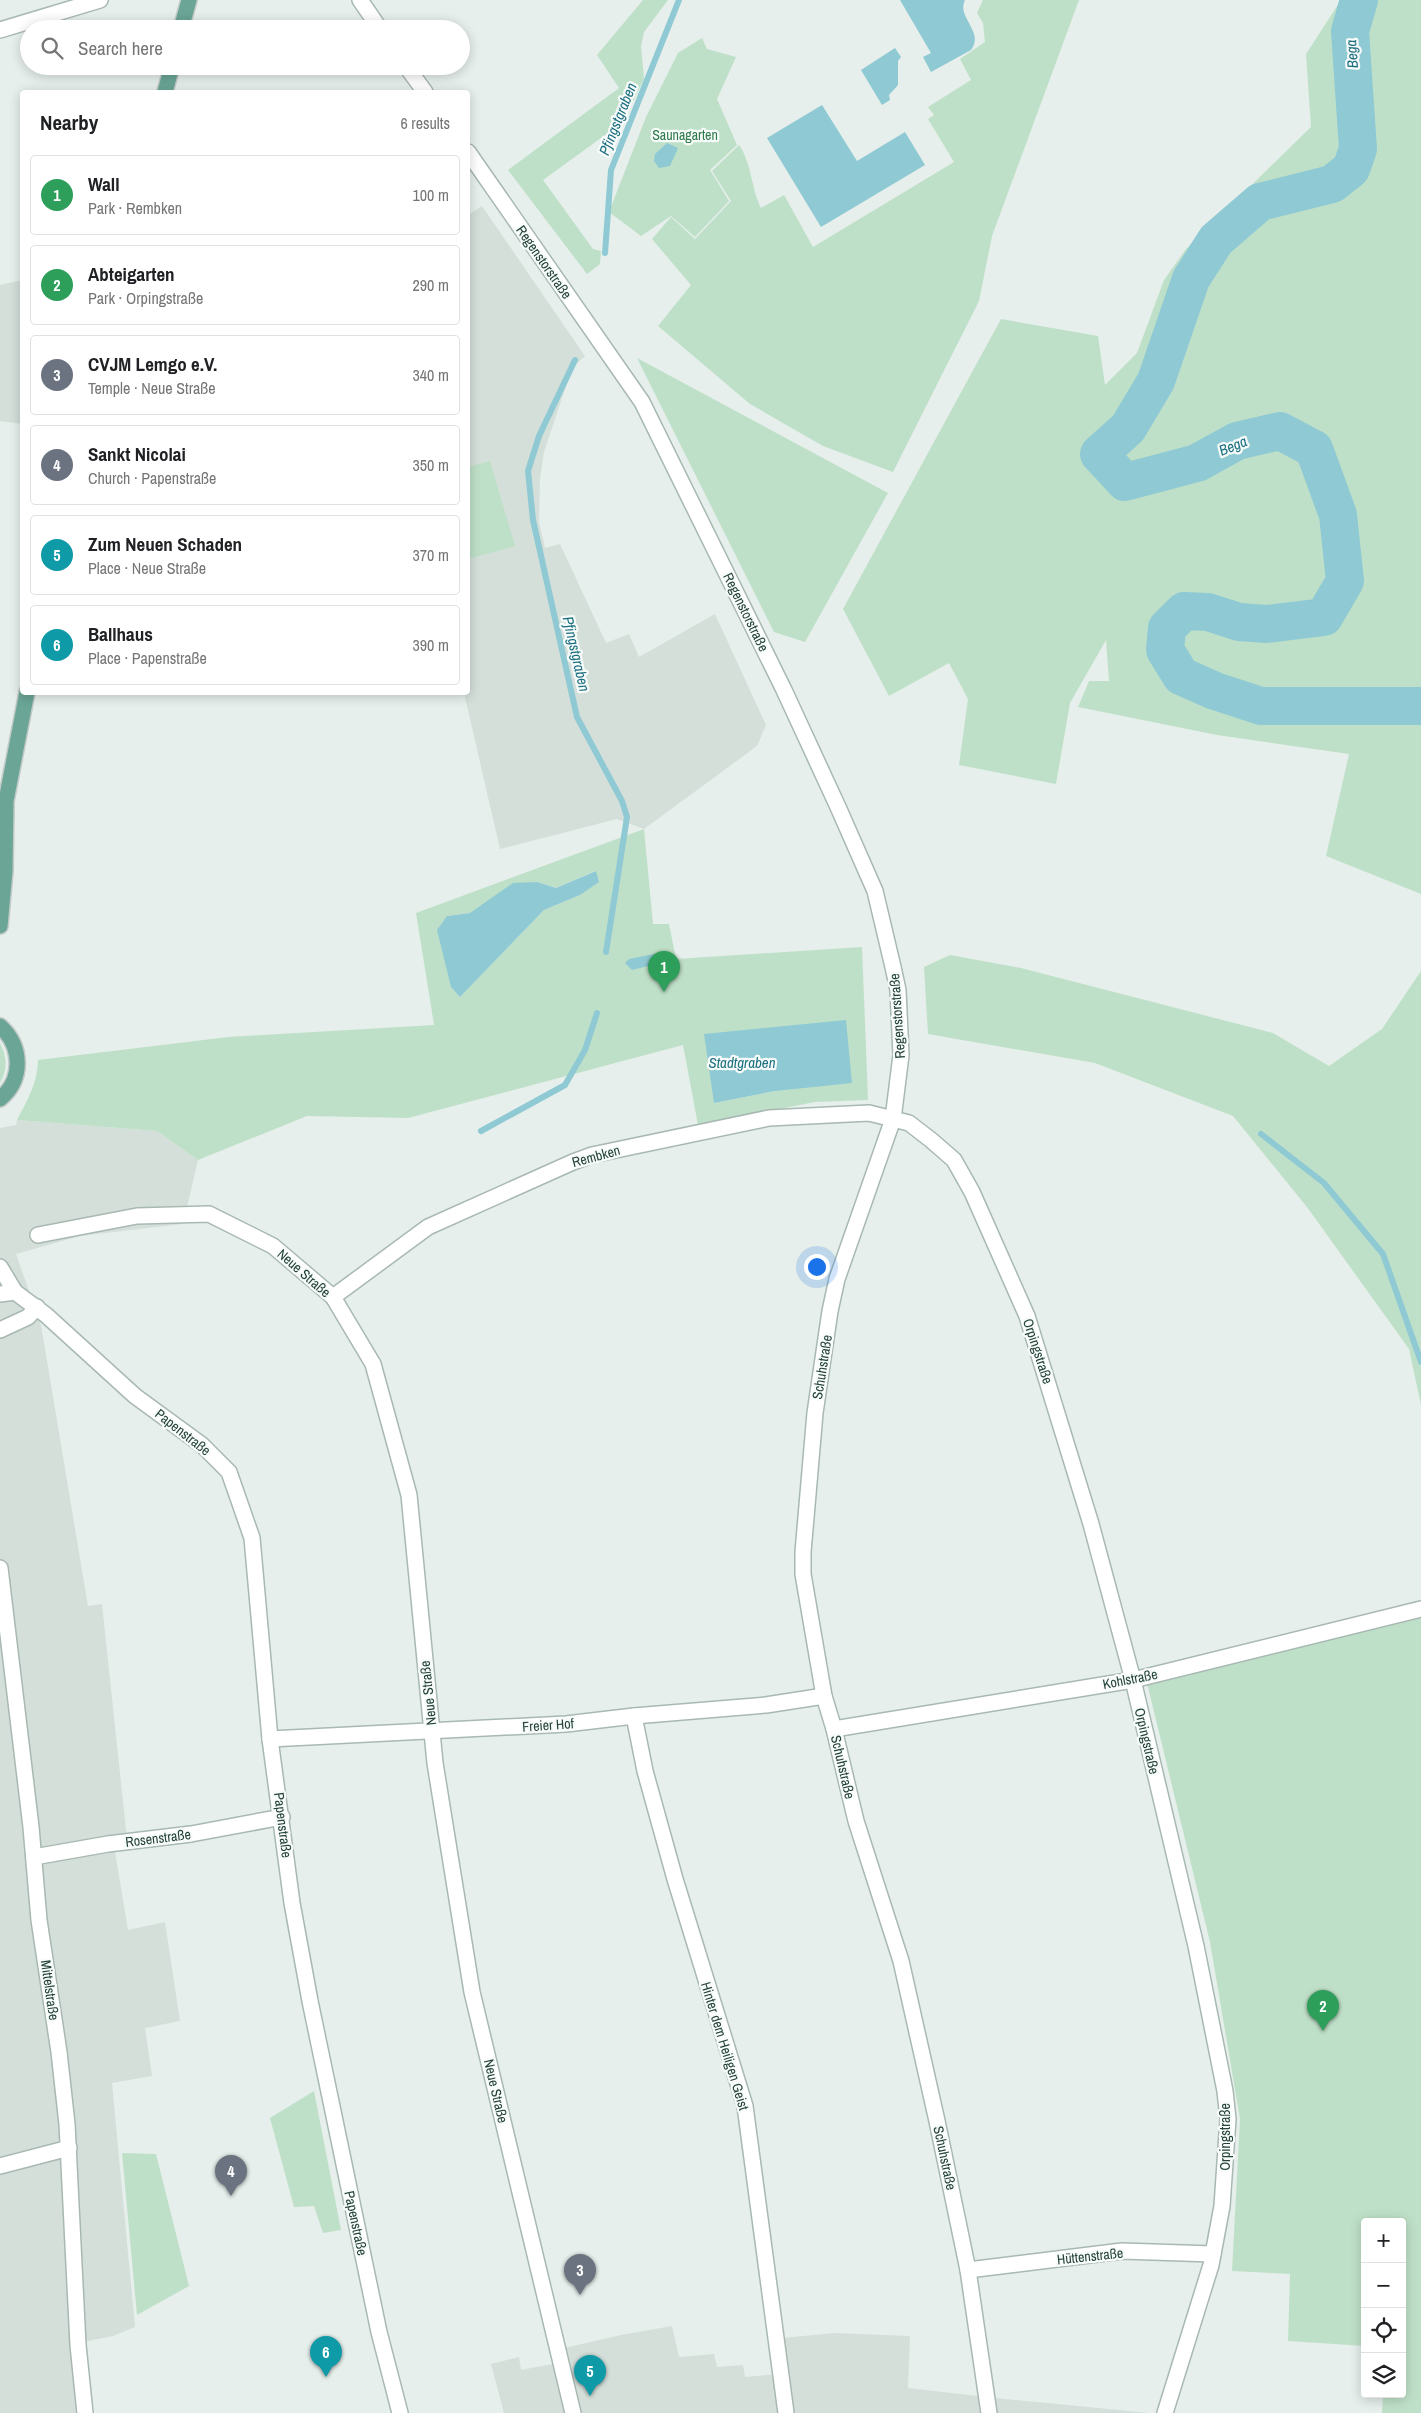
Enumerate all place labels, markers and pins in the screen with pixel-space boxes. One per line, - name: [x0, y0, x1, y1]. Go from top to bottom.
- pin: 1: [648, 951, 680, 992]
- pin: 2: [1307, 1990, 1339, 2031]
- pin: 4: [215, 2155, 247, 2196]
- pin: 3: [564, 2254, 596, 2295]
- pin: 6: [310, 2336, 342, 2377]
- pin: 5: [574, 2355, 606, 2396]

